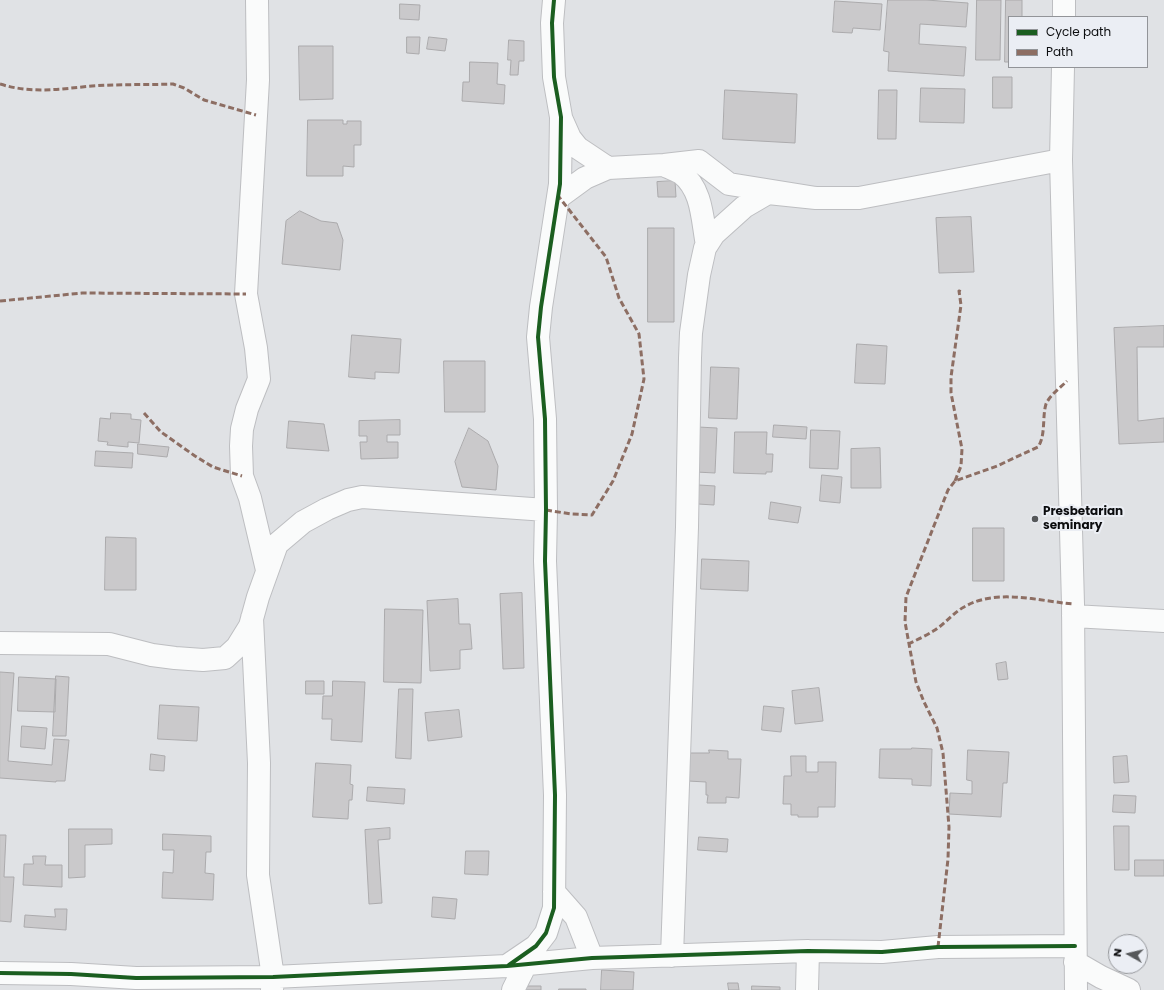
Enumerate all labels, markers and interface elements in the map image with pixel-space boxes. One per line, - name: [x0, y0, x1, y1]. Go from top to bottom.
- legend: [1008, 16, 1148, 68]
- text: Cycle path: [1046, 23, 1111, 40]
- text: Path: [1046, 43, 1073, 60]
- place label: Presbetarian seminary: [1043, 505, 1123, 533]
- marker: Presbetarian seminary: [1030, 514, 1040, 524]
- north arrow: [1108, 934, 1148, 974]
- text: N: [1109, 947, 1126, 958]

